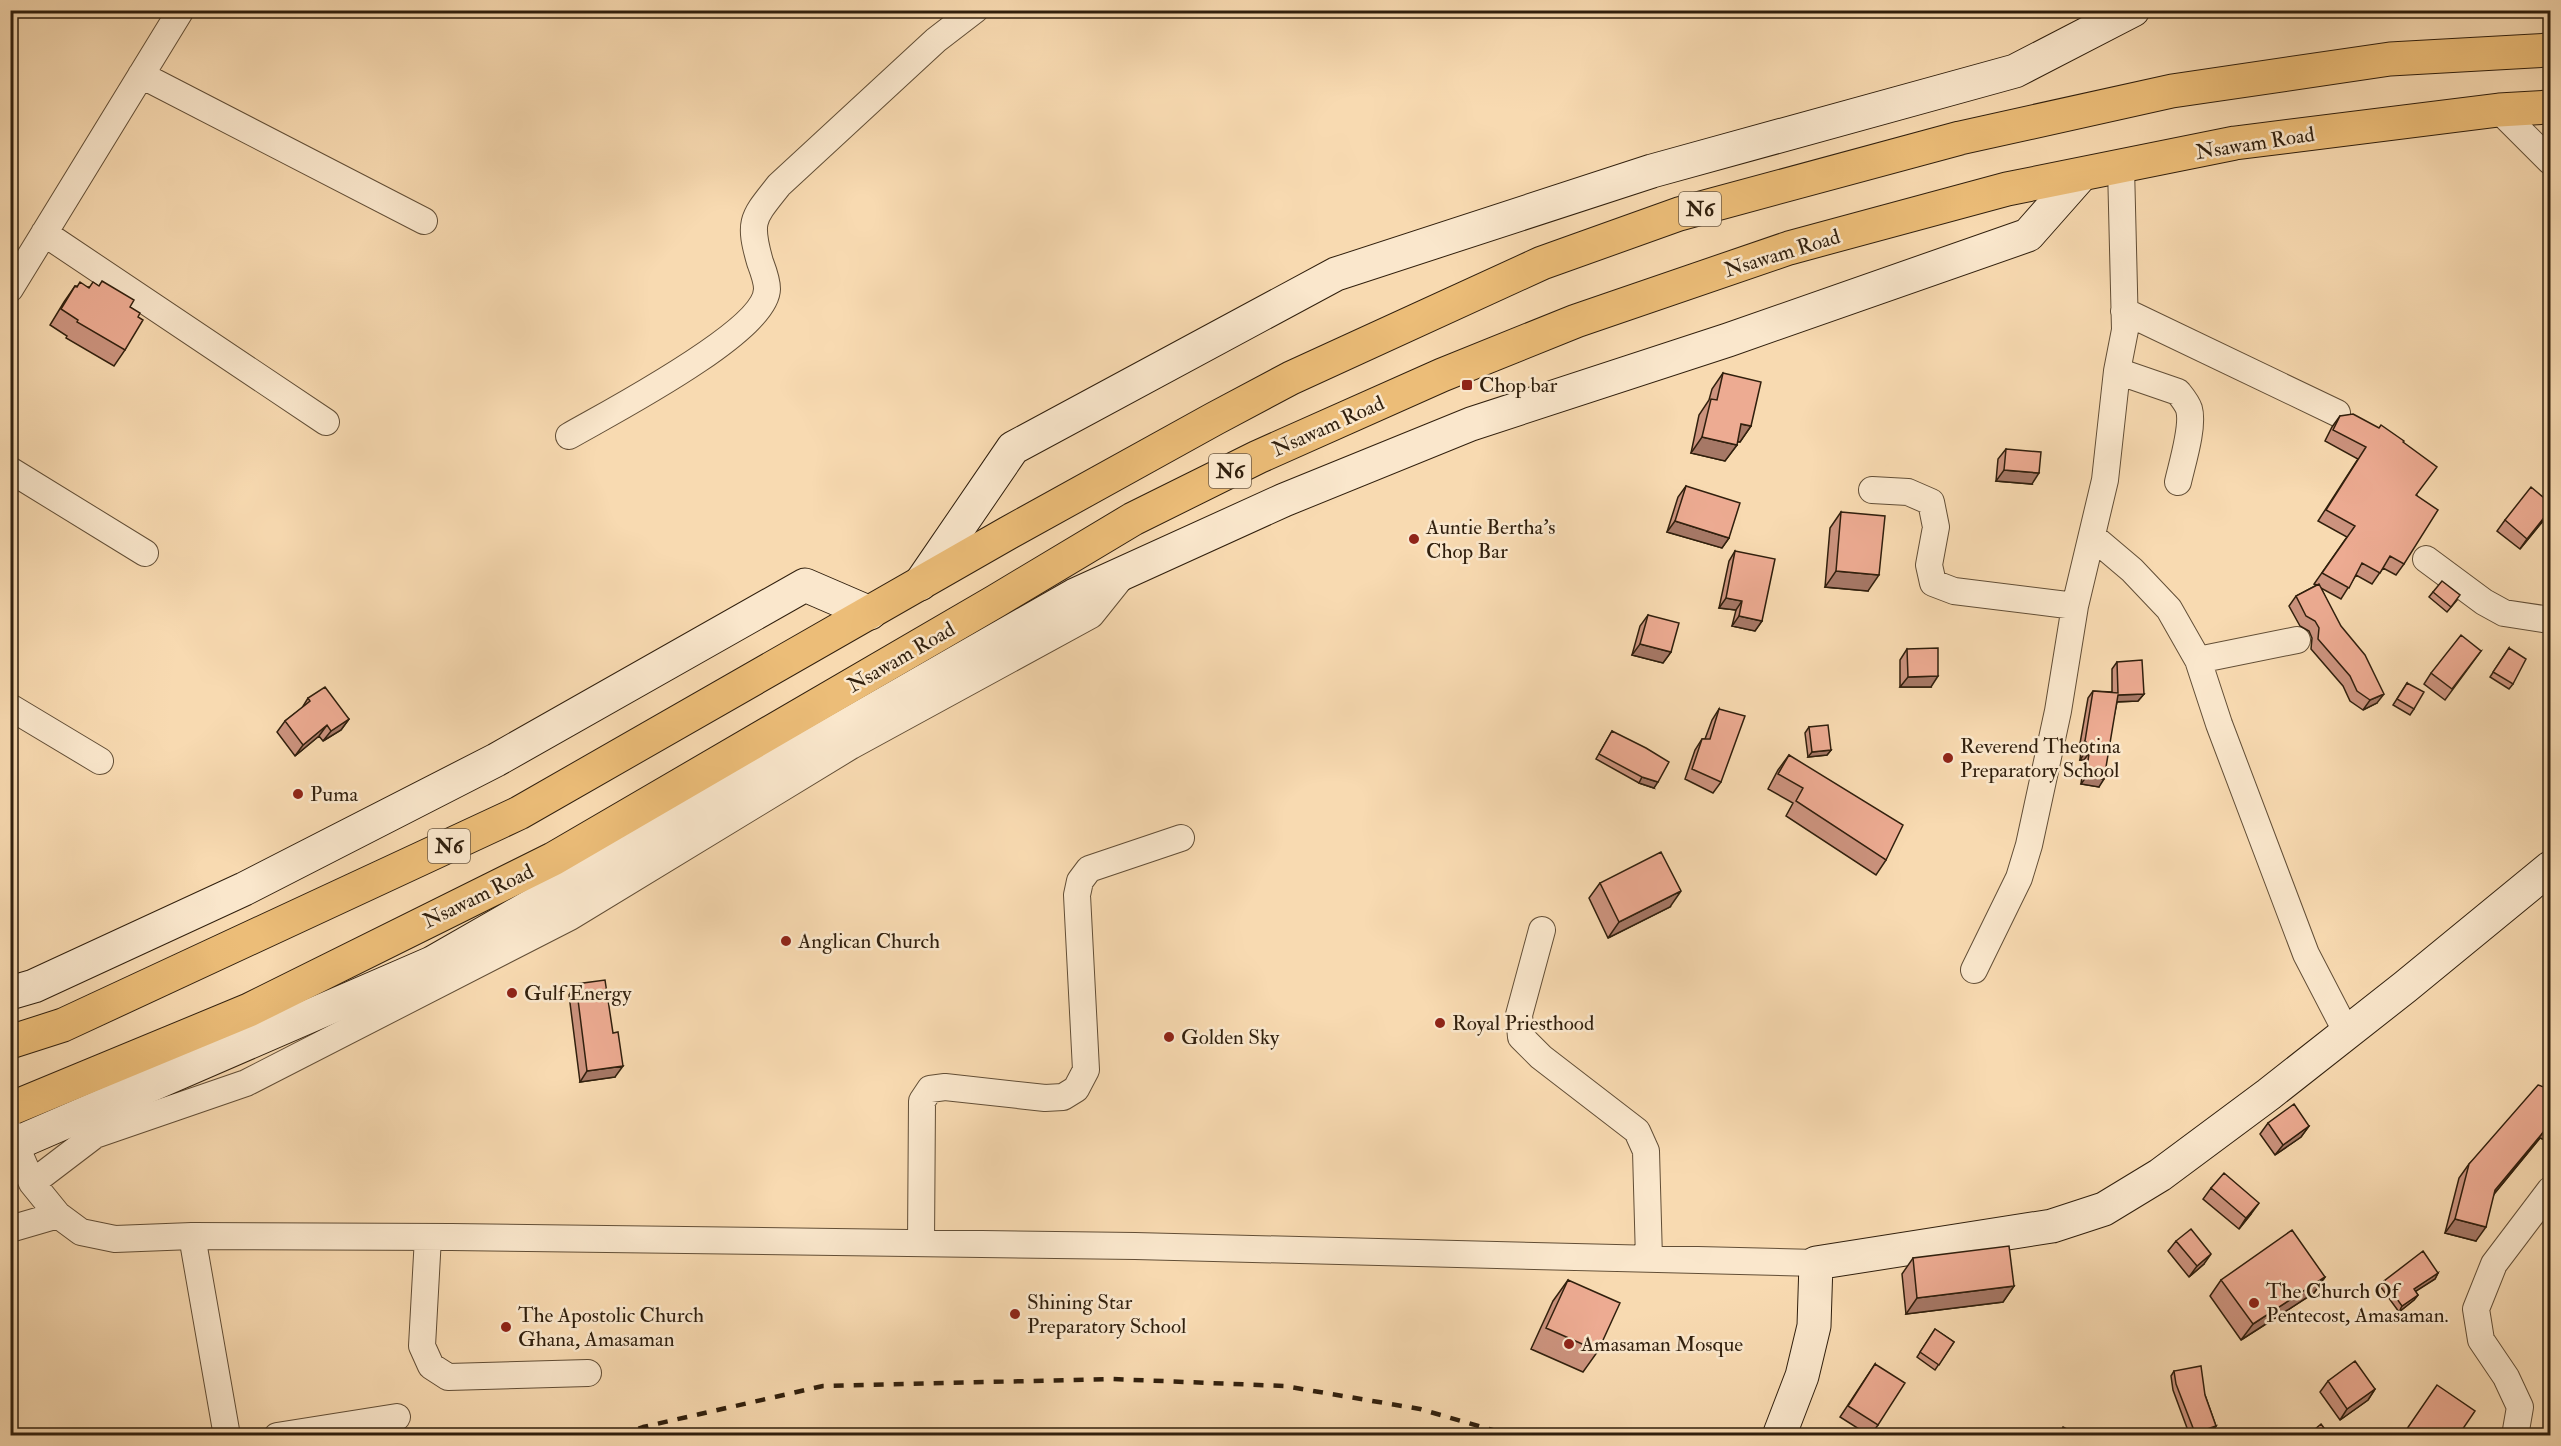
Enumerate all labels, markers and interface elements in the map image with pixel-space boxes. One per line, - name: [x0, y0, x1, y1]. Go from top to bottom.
- street label: Nsawam Road: [2194, 121, 2317, 166]
- road number: N6: [1679, 192, 1721, 226]
- street label: Nsawam Road: [1721, 223, 1844, 284]
- place label: Chop bar: [1479, 372, 1557, 399]
- marker: Chop bar: [1460, 378, 1474, 392]
- street label: Nsawam Road: [1268, 389, 1389, 463]
- road number: N6: [1209, 454, 1251, 488]
- place label: Auntie Bertha's Chop Bar: [1425, 514, 1555, 565]
- marker: Auntie Bertha's Chop Bar: [1407, 532, 1421, 546]
- street label: Nsawam Road: [843, 615, 961, 699]
- place label: Reverend Theotina Preparatory School: [1960, 733, 2121, 784]
- marker: Reverend Theotina Preparatory School: [1941, 751, 1955, 765]
- place label: Puma: [310, 781, 358, 808]
- marker: Puma: [291, 787, 305, 801]
- road number: N6: [428, 829, 470, 863]
- street label: Nsawam Road: [418, 858, 539, 935]
- place label: Anglican Church: [797, 928, 940, 955]
- marker: Anglican Church: [779, 934, 793, 948]
- place label: Gulf Energy: [524, 980, 632, 1007]
- marker: Gulf Energy: [505, 986, 519, 1000]
- place label: Royal Priesthood: [1452, 1010, 1595, 1037]
- marker: Royal Priesthood: [1433, 1016, 1447, 1030]
- place label: Golden Sky: [1181, 1024, 1280, 1051]
- marker: Golden Sky: [1162, 1030, 1176, 1044]
- place label: The Church Of Pentecost, Amasaman.: [2266, 1278, 2449, 1329]
- place label: Shining Star Preparatory School: [1027, 1289, 1187, 1340]
- marker: The Church Of Pentecost, Amasaman.: [2247, 1296, 2261, 1310]
- place label: The Apostolic Church Ghana, Amasaman: [518, 1302, 704, 1353]
- marker: Shining Star Preparatory School: [1008, 1307, 1022, 1321]
- marker: The Apostolic Church Ghana, Amasaman: [499, 1320, 513, 1334]
- place label: Amasaman Mosque: [1580, 1331, 1743, 1358]
- marker: Amasaman Mosque: [1562, 1337, 1576, 1351]

